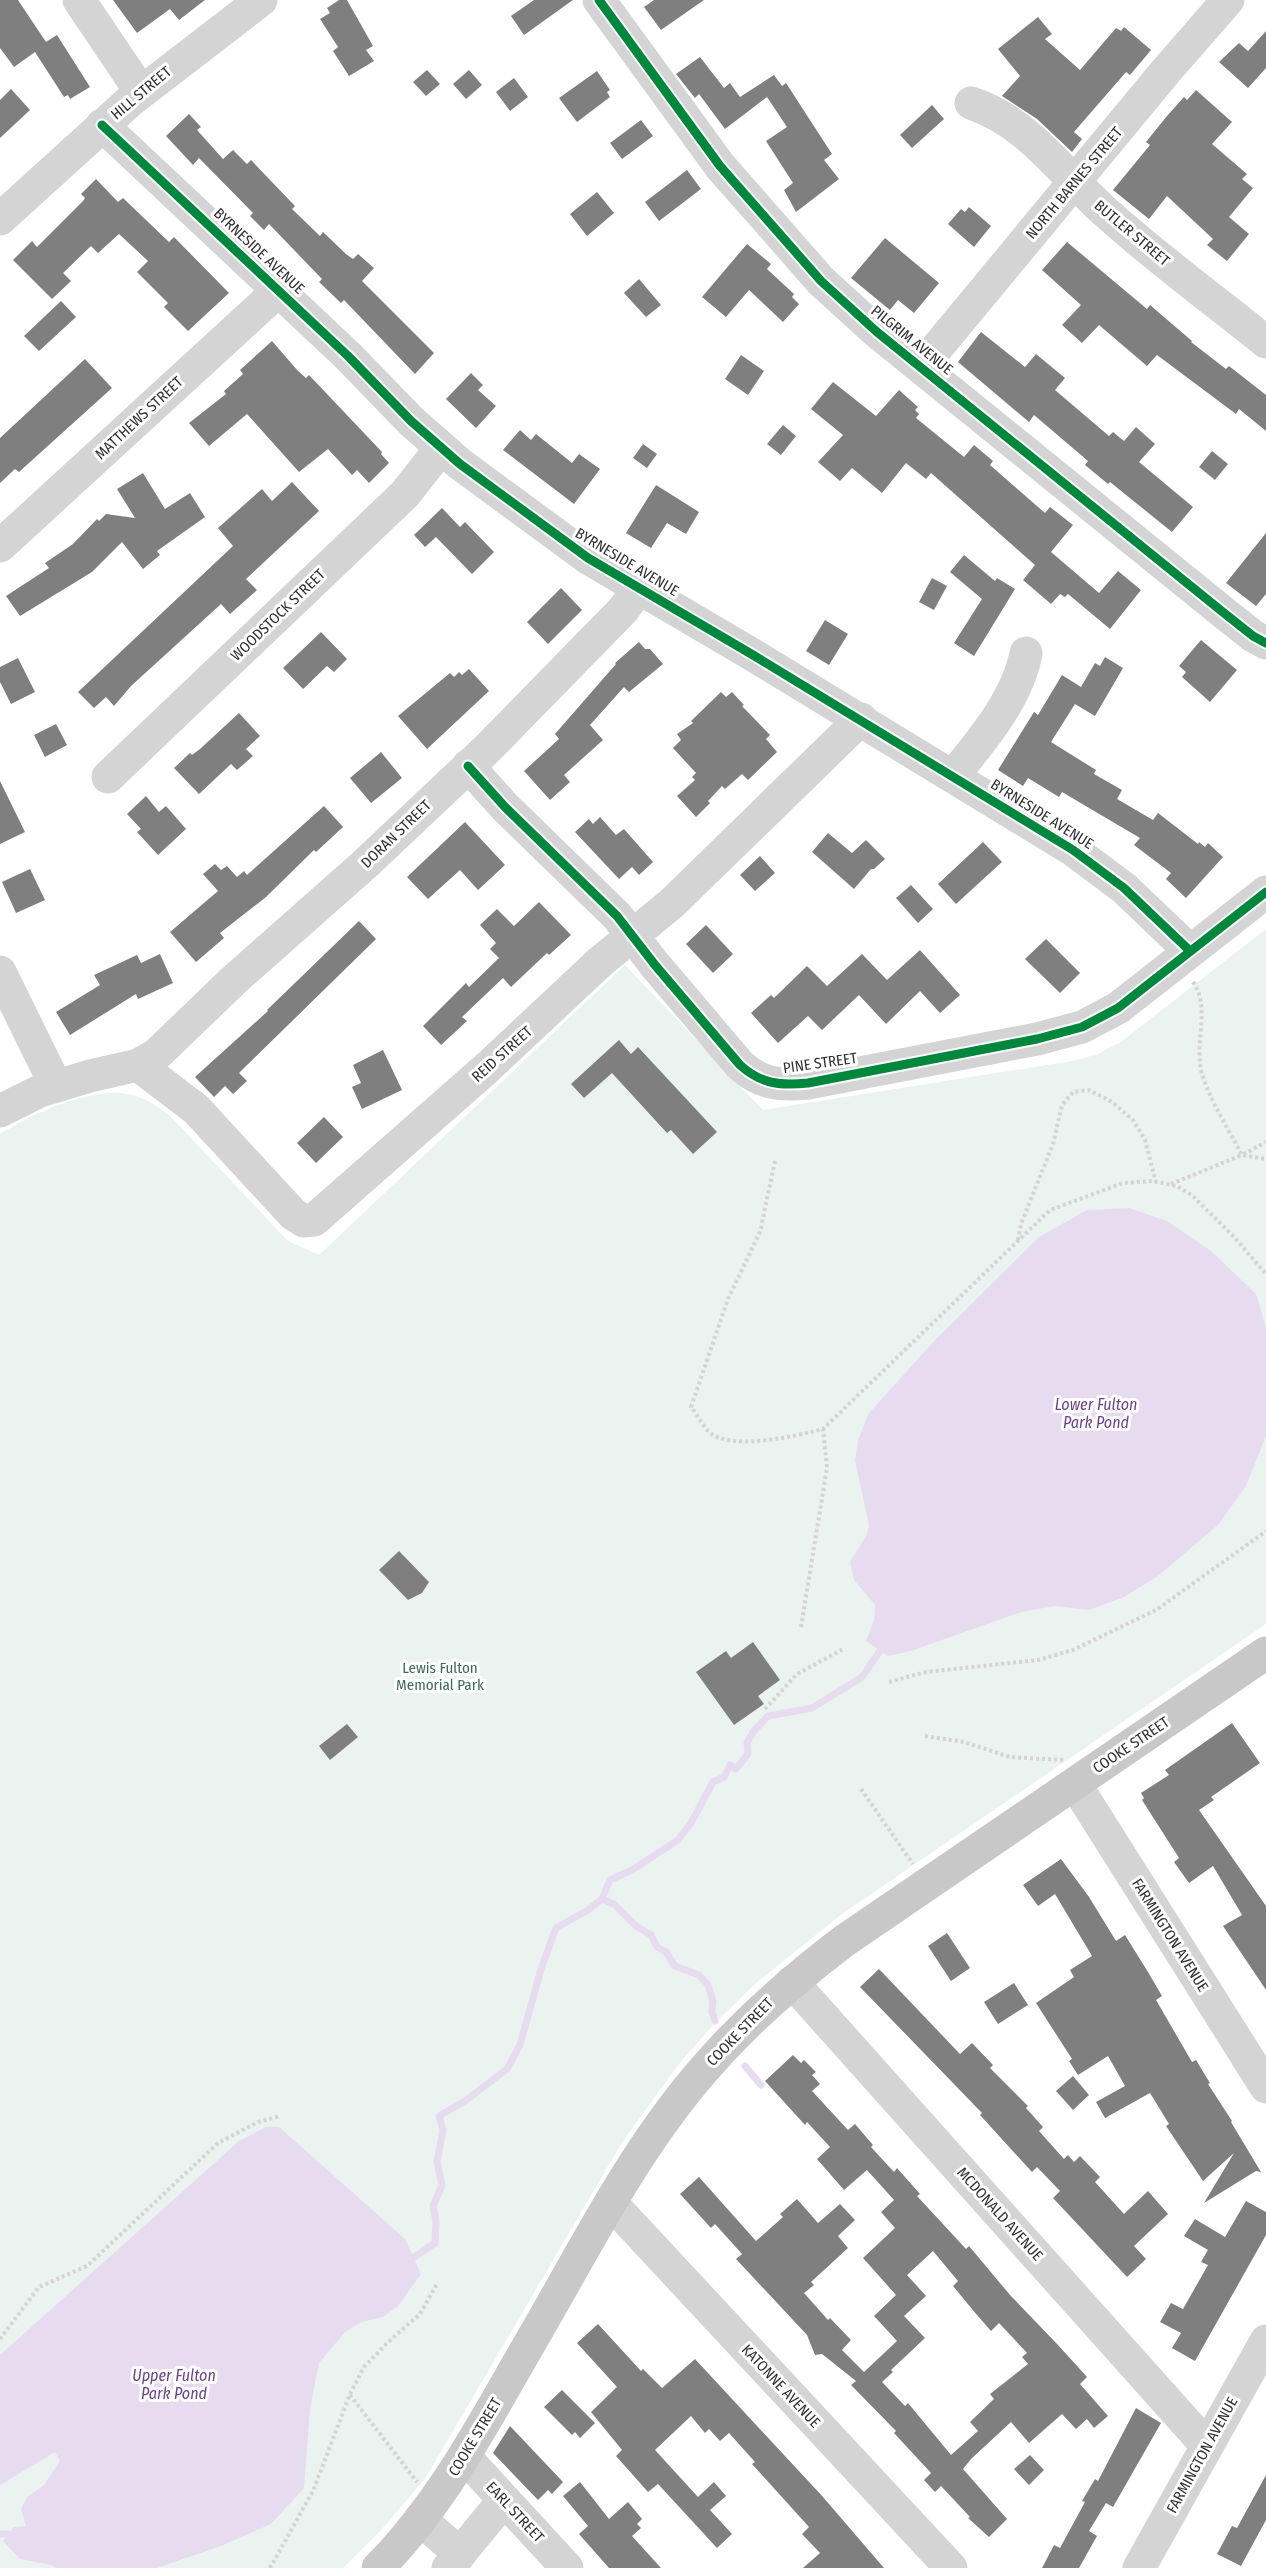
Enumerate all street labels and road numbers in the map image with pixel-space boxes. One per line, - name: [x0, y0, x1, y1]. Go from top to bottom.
- street label: HILL STREET: [107, 63, 175, 123]
- street label: NORTH BARNES STREET: [1022, 123, 1126, 243]
- street label: BUTLER STREET: [1091, 196, 1173, 270]
- street label: BYRNESIDE AVENUE: [210, 204, 308, 298]
- street label: PILGRIM AVENUE: [867, 302, 957, 378]
- street label: MATTHEWS STREET: [91, 373, 187, 463]
- street label: BYRNESIDE AVENUE: [572, 524, 682, 600]
- street label: WOODSTOCK STREET: [227, 565, 329, 665]
- street label: BYRNESIDE AVENUE: [987, 775, 1097, 853]
- street label: DORAN STREET: [357, 796, 435, 872]
- street label: REID STREET: [468, 1022, 536, 1086]
- street label: PINE STREET: [782, 1049, 858, 1077]
- street label: COOKE STREET: [1090, 1713, 1173, 1777]
- street label: FARMINGTON AVENUE: [1128, 1875, 1212, 1995]
- street label: COOKE STREET: [703, 1994, 777, 2070]
- street label: MCDONALD AVENUE: [953, 2164, 1047, 2264]
- street label: KATONNE AVENUE: [738, 2341, 824, 2431]
- street label: FARMINGTON AVENUE: [1163, 2394, 1241, 2516]
- street label: COOKE STREET: [445, 2395, 505, 2479]
- street label: EARL STREET: [482, 2478, 548, 2546]

